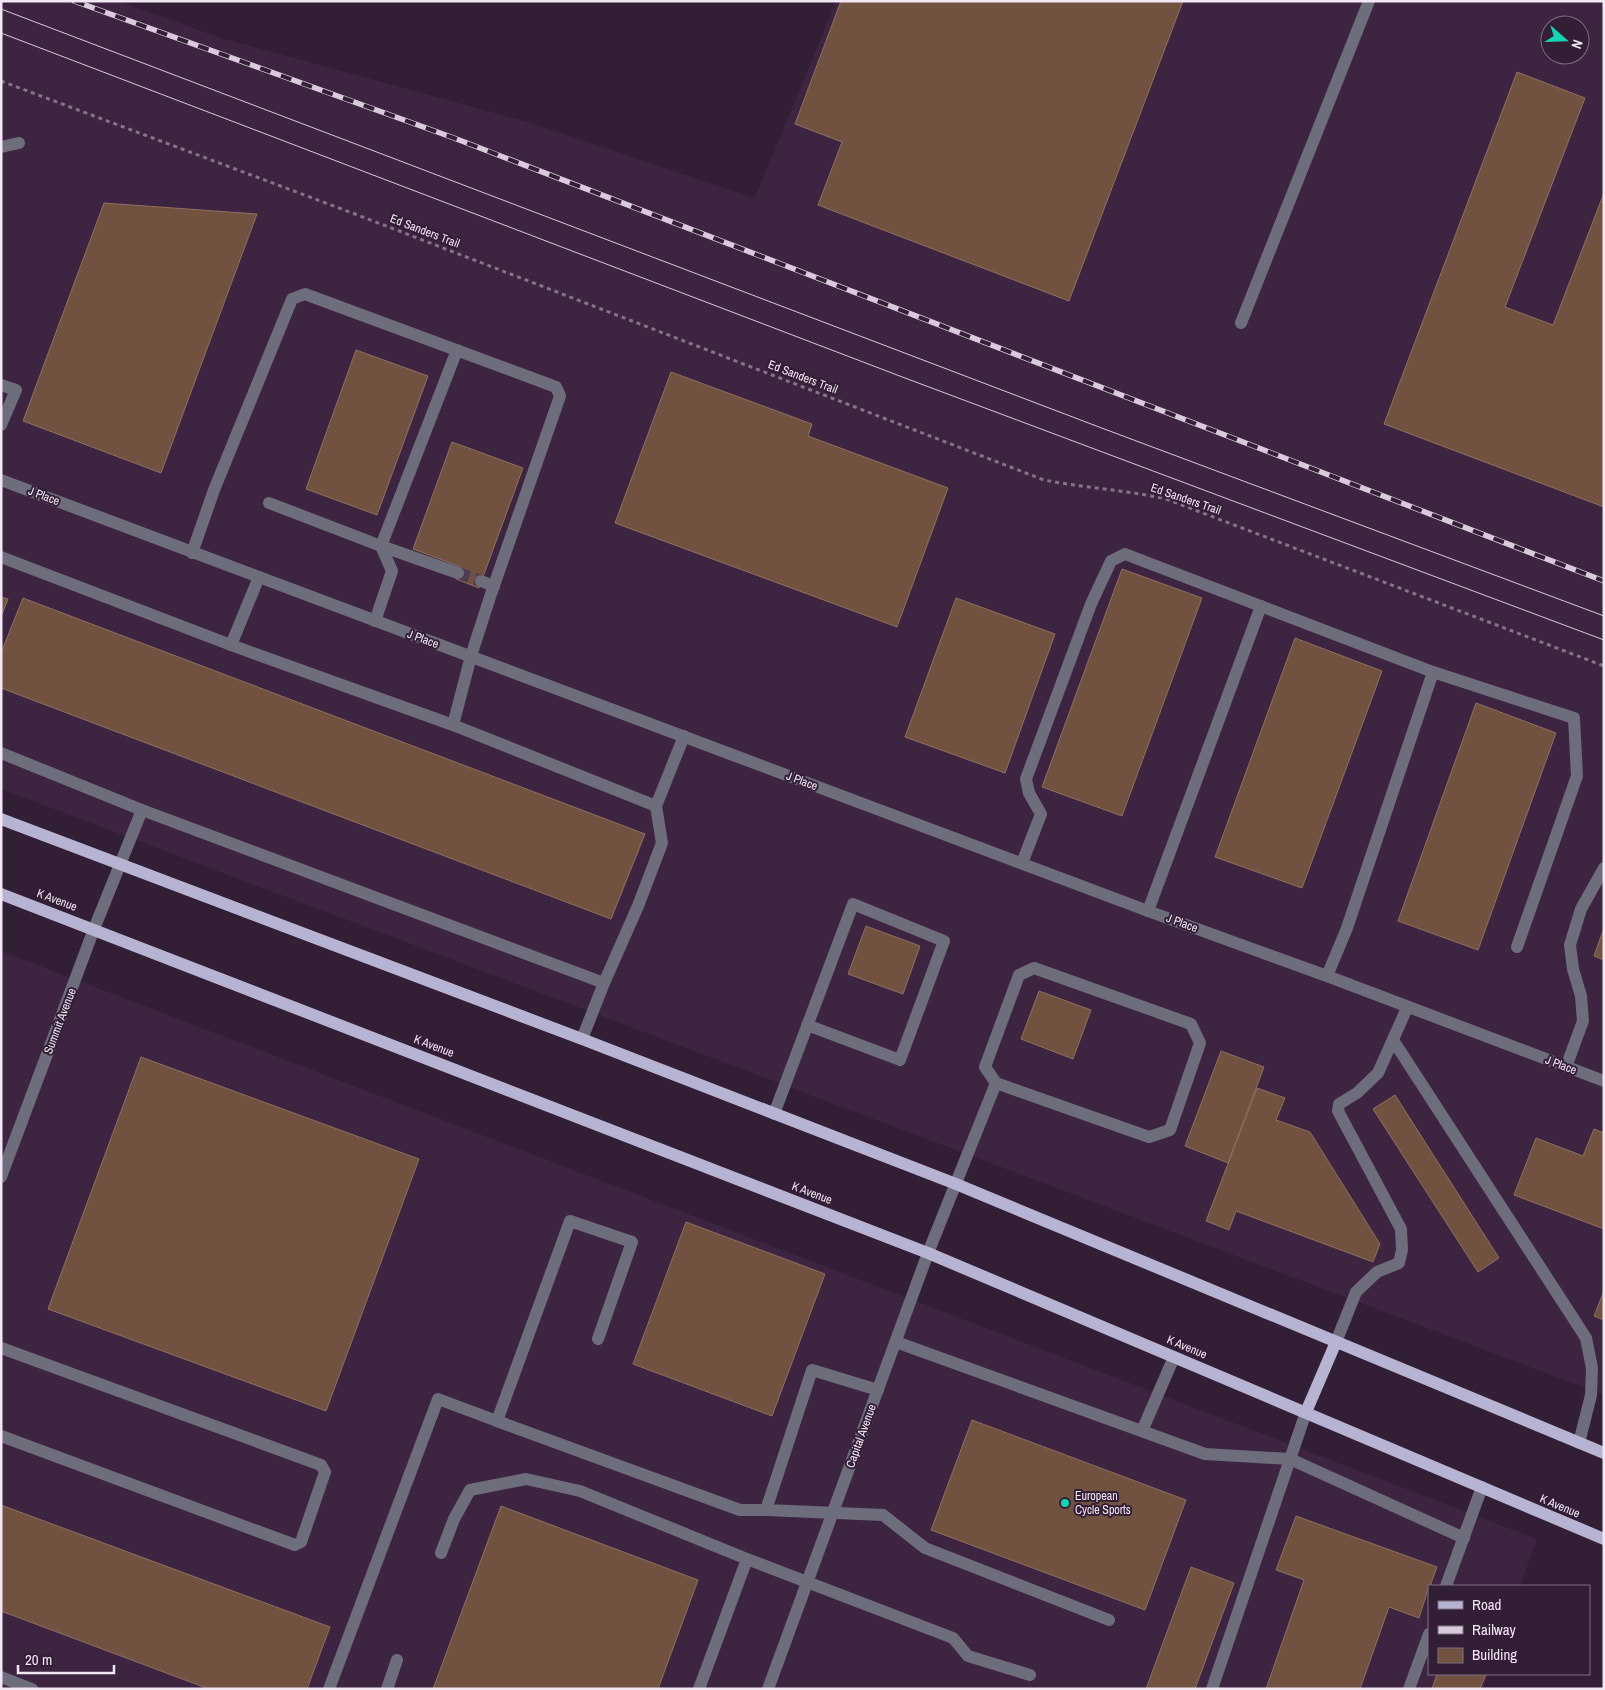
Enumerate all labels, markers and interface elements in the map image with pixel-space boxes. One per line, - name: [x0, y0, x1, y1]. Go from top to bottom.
- north arrow: [1540, 15, 1590, 65]
- text: N: [1567, 37, 1587, 51]
- street label: Ed Sanders Trail: [388, 210, 462, 252]
- street label: Ed Sanders Trail: [766, 356, 840, 398]
- street label: Ed Sanders Trail: [1149, 480, 1223, 518]
- street label: J Place: [26, 483, 62, 509]
- street label: J Place: [405, 626, 441, 652]
- street label: J Place: [784, 768, 820, 794]
- street label: K Avenue: [35, 885, 79, 915]
- street label: J Place: [1164, 910, 1200, 936]
- street label: Summit Avenue: [40, 986, 80, 1056]
- street label: K Avenue: [412, 1031, 456, 1061]
- street label: J Place: [1543, 1052, 1579, 1078]
- street label: K Avenue: [790, 1178, 834, 1208]
- street label: K Avenue: [1165, 1331, 1209, 1363]
- street label: Capital Avenue: [842, 1402, 880, 1470]
- place label: European Cycle Sports: [1075, 1488, 1131, 1518]
- street label: K Avenue: [1538, 1490, 1582, 1522]
- marker: European Cycle Sports: [1059, 1497, 1071, 1509]
- legend: [1428, 1585, 1590, 1675]
- text: Road: [1472, 1594, 1501, 1615]
- text: Railway: [1472, 1619, 1517, 1640]
- scale bar: [18, 1642, 114, 1674]
- text: Building: [1472, 1644, 1517, 1665]
- text: 20 m: [25, 1649, 52, 1670]

